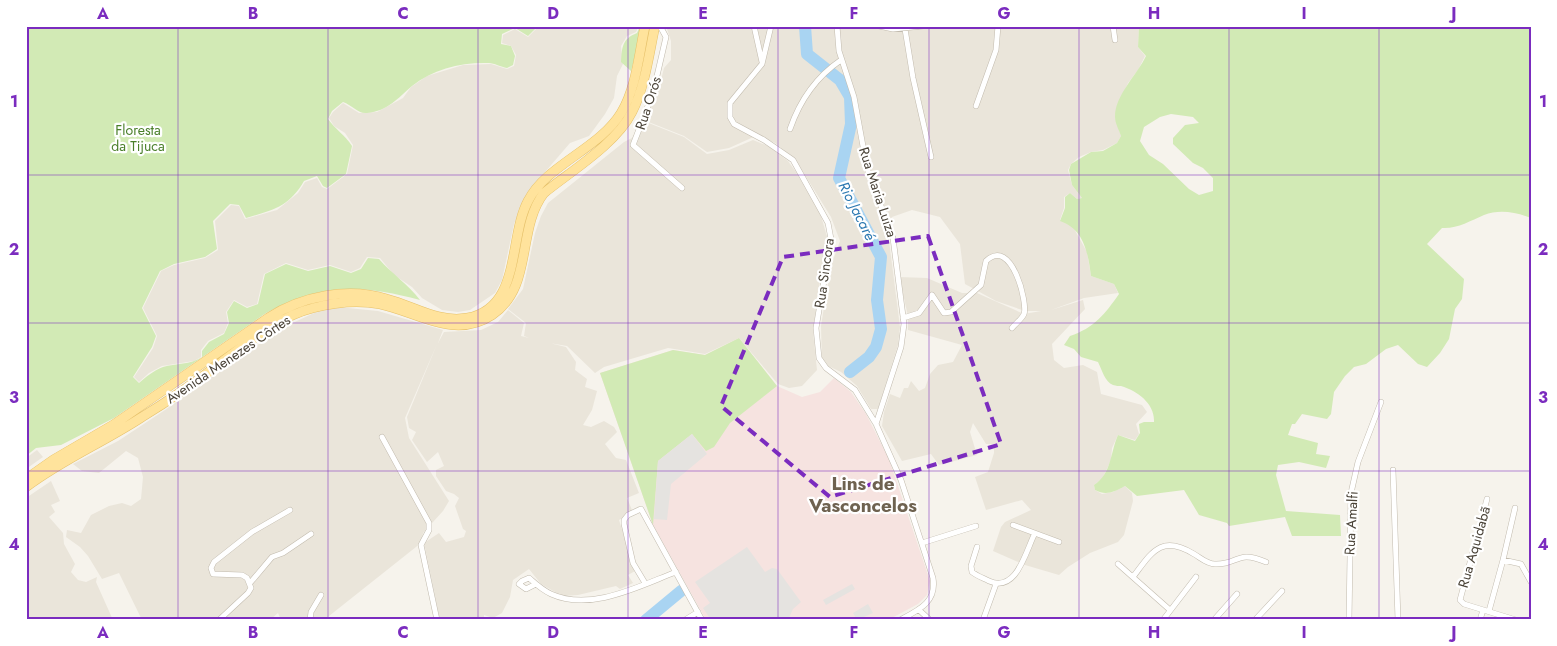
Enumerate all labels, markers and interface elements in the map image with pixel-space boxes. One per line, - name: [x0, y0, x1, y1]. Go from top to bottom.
- text: A: [96, 2, 109, 25]
- text: B: [248, 2, 258, 25]
- text: C: [397, 2, 409, 25]
- text: D: [547, 2, 559, 25]
- text: E: [698, 2, 708, 25]
- text: F: [850, 2, 858, 25]
- text: G: [997, 2, 1011, 25]
- text: H: [1148, 2, 1160, 25]
- text: I: [1301, 2, 1307, 25]
- text: J: [1448, 2, 1457, 25]
- street label: Rua Orós: [630, 73, 666, 132]
- text: 1: [10, 90, 18, 113]
- text: 1: [1539, 90, 1547, 113]
- park label: Floresta da Tijuca: [111, 120, 165, 156]
- street label: Rua Maria Luiza: [854, 144, 902, 240]
- water label: Rio Jacaré: [833, 178, 881, 245]
- street label: Rua Sincora: [809, 237, 839, 309]
- text: 2: [9, 238, 19, 261]
- text: 2: [1538, 238, 1548, 261]
- street label: Avenida Menezes Côrtes: [162, 310, 294, 408]
- text: 3: [9, 386, 19, 409]
- text: 3: [1538, 386, 1548, 409]
- district label: Lins de Vasconcelos: [808, 470, 917, 519]
- street label: Rua Amalfi: [1339, 491, 1363, 555]
- street label: Rua Aquidabã: [1453, 504, 1495, 590]
- text: 4: [8, 533, 20, 556]
- text: 4: [1537, 533, 1549, 556]
- text: A: [96, 621, 109, 644]
- text: B: [248, 621, 258, 644]
- text: C: [397, 621, 409, 644]
- text: D: [547, 621, 559, 644]
- text: E: [698, 621, 708, 644]
- text: F: [850, 621, 858, 644]
- text: G: [997, 621, 1011, 644]
- text: H: [1148, 621, 1160, 644]
- text: I: [1301, 621, 1307, 644]
- text: J: [1448, 621, 1457, 644]

